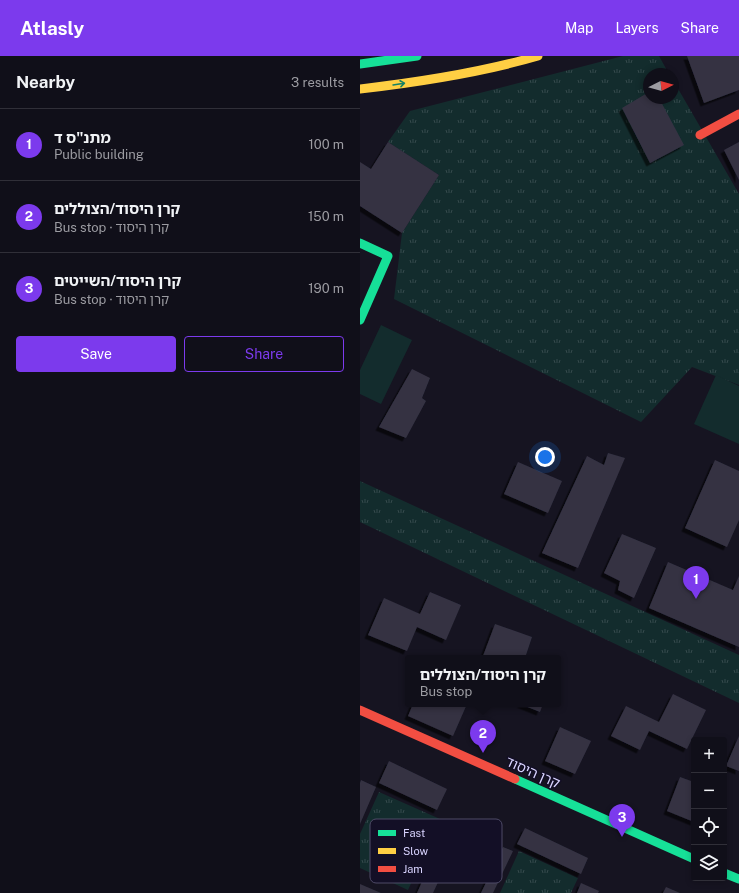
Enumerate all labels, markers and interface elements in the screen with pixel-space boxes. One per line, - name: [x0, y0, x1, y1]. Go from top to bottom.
- text: Atlasly: [20, 17, 84, 39]
- text: Map: [565, 20, 593, 36]
- text: Layers: [615, 20, 659, 36]
- text: Share: [681, 20, 719, 36]
- north arrow: [643, 68, 679, 104]
- text: Nearby: [16, 72, 75, 92]
- text: 3 results: [291, 75, 344, 90]
- one-way arrow: [392, 80, 405, 88]
- text: מתנ"ס ד: [54, 129, 111, 146]
- text: 1: [26, 137, 32, 152]
- text: 100 m: [308, 137, 344, 152]
- text: Public building: [54, 147, 144, 162]
- text: קרן היסוד/הצוללים: [54, 200, 180, 217]
- text: 2: [25, 209, 33, 224]
- text: 150 m: [308, 209, 344, 224]
- text: Bus stop · קרן היסוד: [54, 220, 169, 235]
- text: קרן היסוד/השייטים: [54, 272, 181, 289]
- text: 3: [25, 281, 33, 296]
- text: 190 m: [308, 281, 344, 296]
- text: Bus stop · קרן היסוד: [54, 292, 169, 307]
- button: Save: [16, 336, 176, 372]
- button: Share: [184, 336, 344, 372]
- your location: [535, 447, 555, 467]
- pin: 1: [683, 566, 709, 599]
- popup: [405, 655, 561, 707]
- text: קרן היסוד/הצוללים: [420, 666, 546, 683]
- text: Bus stop: [420, 684, 472, 699]
- pin: 2: [470, 720, 496, 753]
- map controls: [691, 737, 727, 881]
- button: +: [691, 737, 727, 773]
- street label: קרן היסוד: [503, 753, 563, 791]
- button: −: [691, 773, 727, 809]
- pin: 3: [609, 804, 635, 837]
- button: locate: [691, 809, 727, 845]
- legend: [370, 819, 502, 883]
- text: Fast: [403, 827, 425, 839]
- text: Slow: [403, 845, 429, 857]
- button: layers: [691, 845, 727, 881]
- text: Jam: [403, 863, 423, 875]

